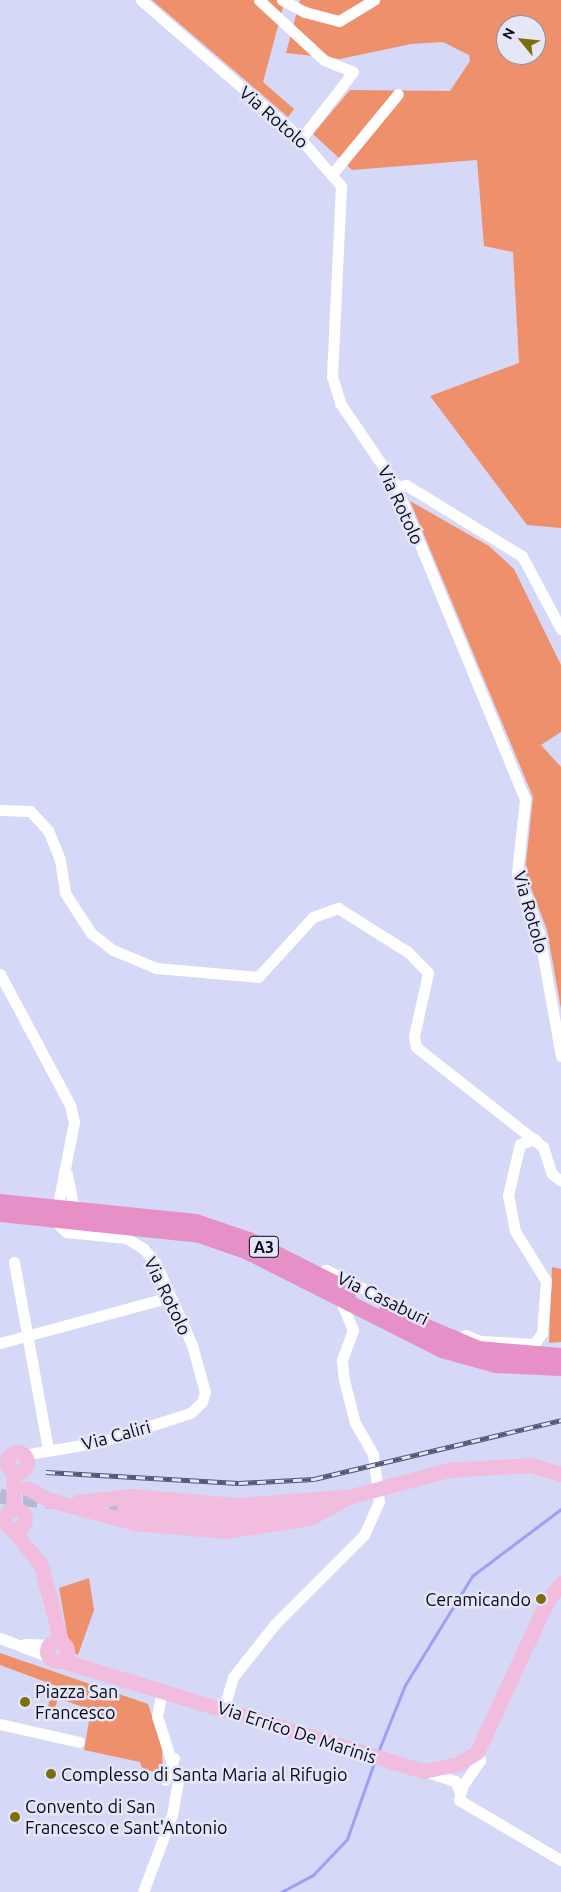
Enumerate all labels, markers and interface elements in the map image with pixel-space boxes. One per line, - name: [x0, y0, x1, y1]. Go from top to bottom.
- north arrow: [496, 15, 546, 65]
- text: N: [499, 25, 518, 42]
- street label: Via Rotolo: [235, 81, 313, 153]
- street label: Via Rotolo: [373, 462, 429, 548]
- street label: Via Rotolo: [509, 869, 553, 955]
- road number: A3: [248, 1234, 280, 1260]
- street label: Via Rotolo: [140, 1253, 196, 1339]
- street label: Via Casaburi: [334, 1267, 432, 1329]
- street label: Via Caliri: [79, 1415, 153, 1455]
- place label: Ceramicando: [425, 1588, 531, 1610]
- marker: Ceramicando: [535, 1593, 547, 1605]
- place label: Piazza San Francesco: [35, 1681, 118, 1724]
- marker: Piazza San Francesco: [19, 1696, 31, 1708]
- street label: Via Errico De Marinis: [215, 1696, 379, 1768]
- place label: Complesso di Santa Maria al Rifugio: [61, 1763, 348, 1785]
- marker: Complesso di Santa Maria al Rifugio: [45, 1768, 57, 1780]
- place label: Convento di San Francesco e Sant'Antonio: [25, 1796, 228, 1838]
- marker: Convento di San Francesco e Sant'Antonio: [9, 1811, 21, 1823]

